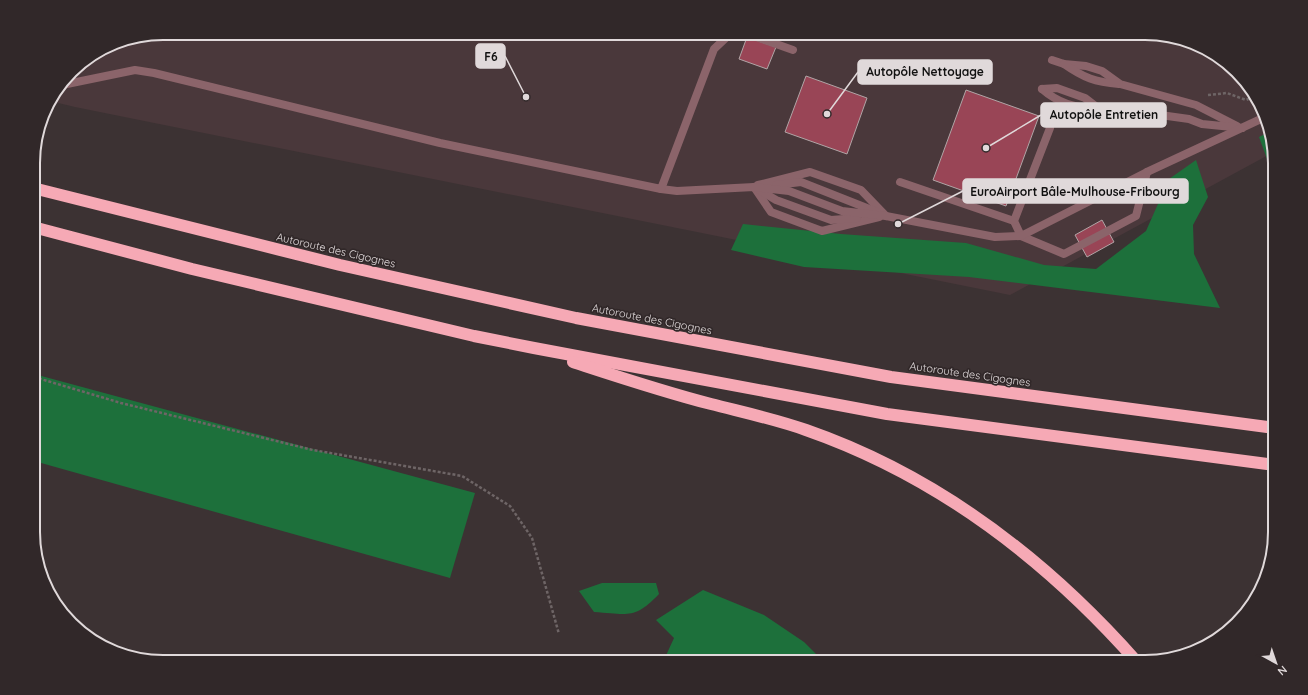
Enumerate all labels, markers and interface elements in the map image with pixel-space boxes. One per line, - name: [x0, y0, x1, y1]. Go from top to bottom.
- callout: F6: [476, 44, 505, 68]
- text: F6: [484, 49, 498, 64]
- callout: Autopôle Nettoyage: [858, 60, 992, 84]
- text: Autopôle Nettoyage: [866, 64, 984, 79]
- callout: Autopôle Entretien: [1041, 103, 1166, 127]
- text: Autopôle Entretien: [1050, 107, 1158, 122]
- callout: EuroAirport Bâle-Mulhouse-Fribourg: [963, 179, 1188, 203]
- text: EuroAirport Bâle-Mulhouse-Fribourg: [970, 184, 1180, 199]
- street label: Autoroute des Cigognes: [275, 229, 397, 271]
- street label: Autoroute des Cigognes: [591, 301, 713, 337]
- street label: Autoroute des Cigognes: [909, 359, 1031, 389]
- north arrow: [1256, 643, 1296, 683]
- text: N: [1275, 663, 1290, 679]

